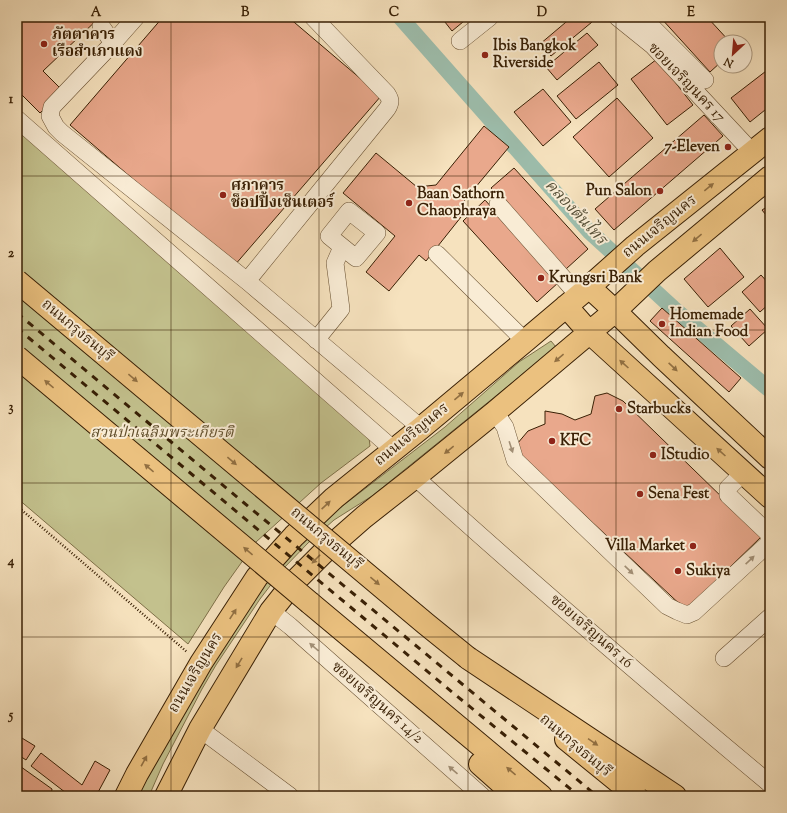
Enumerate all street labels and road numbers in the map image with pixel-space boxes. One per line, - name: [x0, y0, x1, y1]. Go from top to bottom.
- street label: ซอยเจริญนคร 17: [642, 38, 730, 128]
- street label: ถนนเจริญนคร: [618, 190, 702, 264]
- street label: ถนนกรุงธนบุรี: [36, 295, 118, 367]
- street label: ถนนเจริญนคร: [370, 398, 454, 472]
- street label: ถนนกรุงธนบุรี: [285, 503, 367, 575]
- street label: ซอยเจริญนคร 16: [545, 590, 637, 674]
- street label: ถนนเจริญนคร: [164, 629, 228, 717]
- street label: ซอยเจริญนคร 14/2: [326, 657, 428, 749]
- street label: ถนนกรุงธนบุรี: [534, 710, 616, 782]

